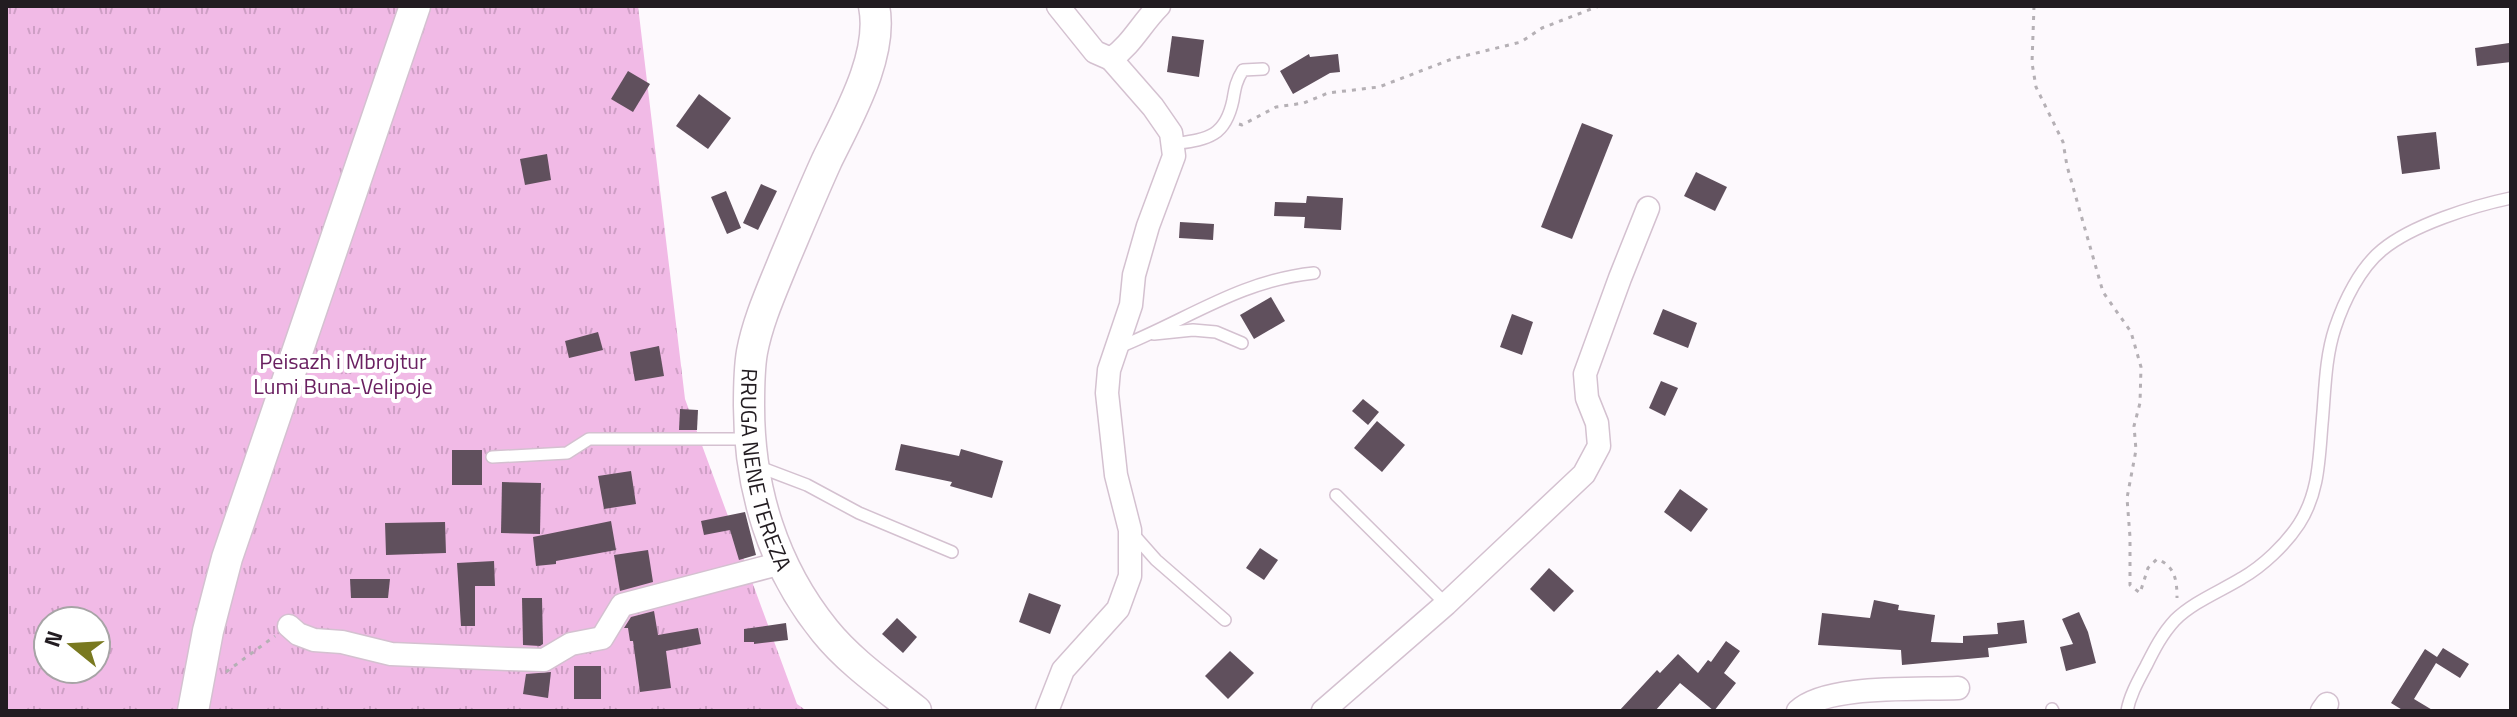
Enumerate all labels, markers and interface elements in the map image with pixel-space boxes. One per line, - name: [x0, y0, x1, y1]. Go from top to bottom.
- park label: Peisazh i Mbrojtur Lumi Buna-Velipoje: [253, 344, 433, 403]
- street label: RRUGA NENE TEREZA: [732, 368, 801, 577]
- north arrow: [32, 605, 112, 685]
- text: N: [34, 626, 72, 651]

